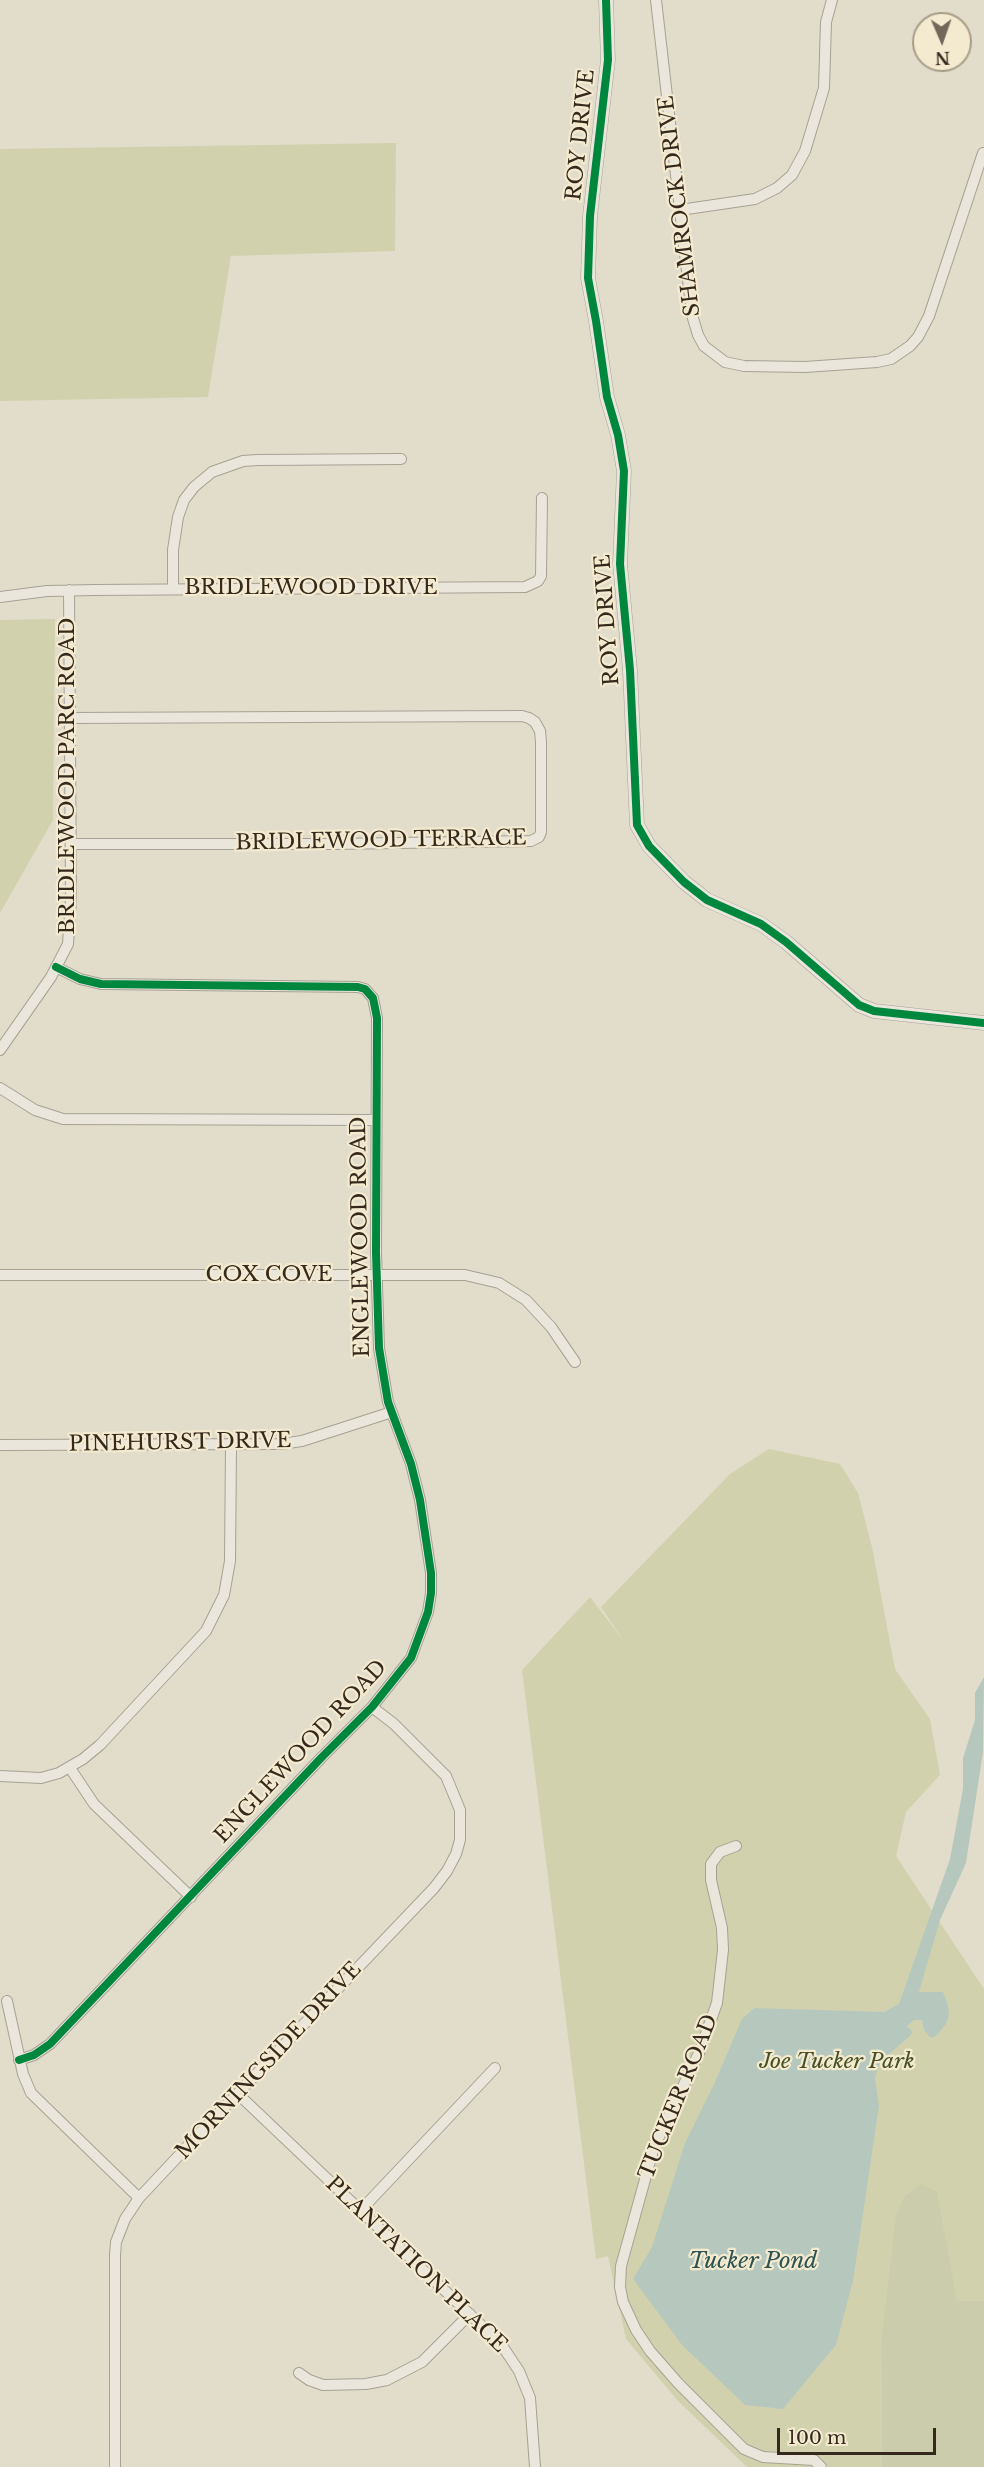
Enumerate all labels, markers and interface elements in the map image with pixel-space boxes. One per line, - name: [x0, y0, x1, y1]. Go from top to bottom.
- north arrow: [912, 12, 972, 72]
- text: N: [935, 48, 950, 68]
- street label: ROY DRIVE: [562, 68, 600, 202]
- street label: SHAMROCK DRIVE: [654, 94, 706, 318]
- street label: ROY DRIVE: [591, 553, 625, 687]
- street label: BRIDLEWOOD DRIVE: [184, 575, 438, 601]
- street label: BRIDLEWOOD PARC ROAD: [55, 618, 81, 934]
- street label: BRIDLEWOOD TERRACE: [235, 826, 527, 856]
- street label: ENGLEWOOD ROAD: [346, 1116, 376, 1358]
- street label: COX COVE: [206, 1262, 332, 1288]
- street label: PINEHURST DRIVE: [68, 1428, 292, 1458]
- street label: ENGLEWOOD ROAD: [210, 1655, 392, 1849]
- street label: MORNINGSIDE DRIVE: [171, 1957, 367, 2165]
- street label: TUCKER ROAD: [634, 2011, 724, 2183]
- park label: Joe Tucker Park: [759, 2049, 915, 2075]
- street label: PLANTATION PLACE: [320, 2172, 512, 2358]
- water label: Tucker Pond: [689, 2249, 817, 2275]
- scale bar: [780, 2416, 939, 2454]
- text: 100 m: [788, 2427, 846, 2449]

